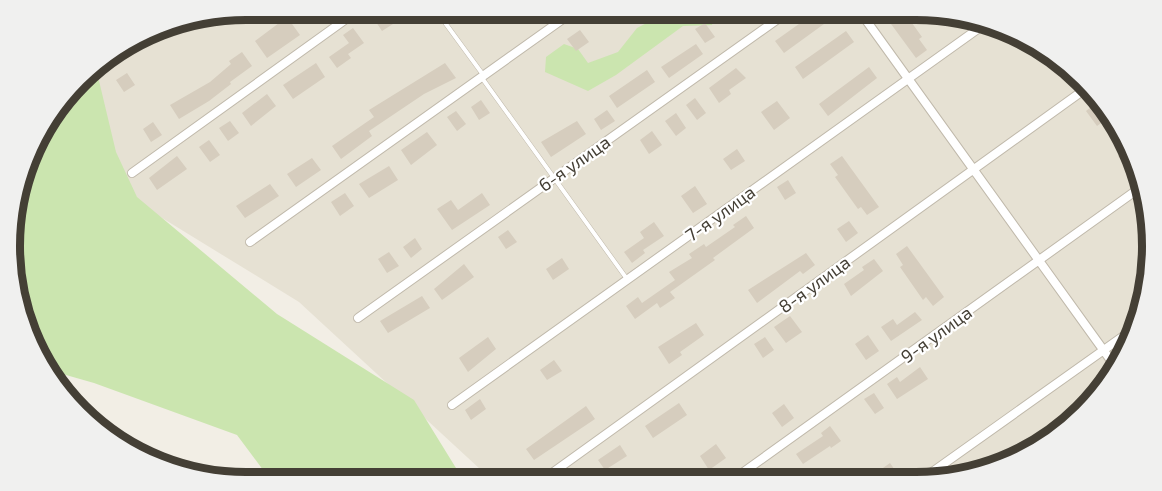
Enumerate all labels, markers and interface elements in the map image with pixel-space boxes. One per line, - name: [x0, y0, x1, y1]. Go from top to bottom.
- street label: 6-я улица: [534, 130, 614, 196]
- street label: 7-я улица: [681, 180, 759, 246]
- street label: 8-я улица: [774, 251, 854, 317]
- street label: 9-я улица: [896, 301, 976, 367]

